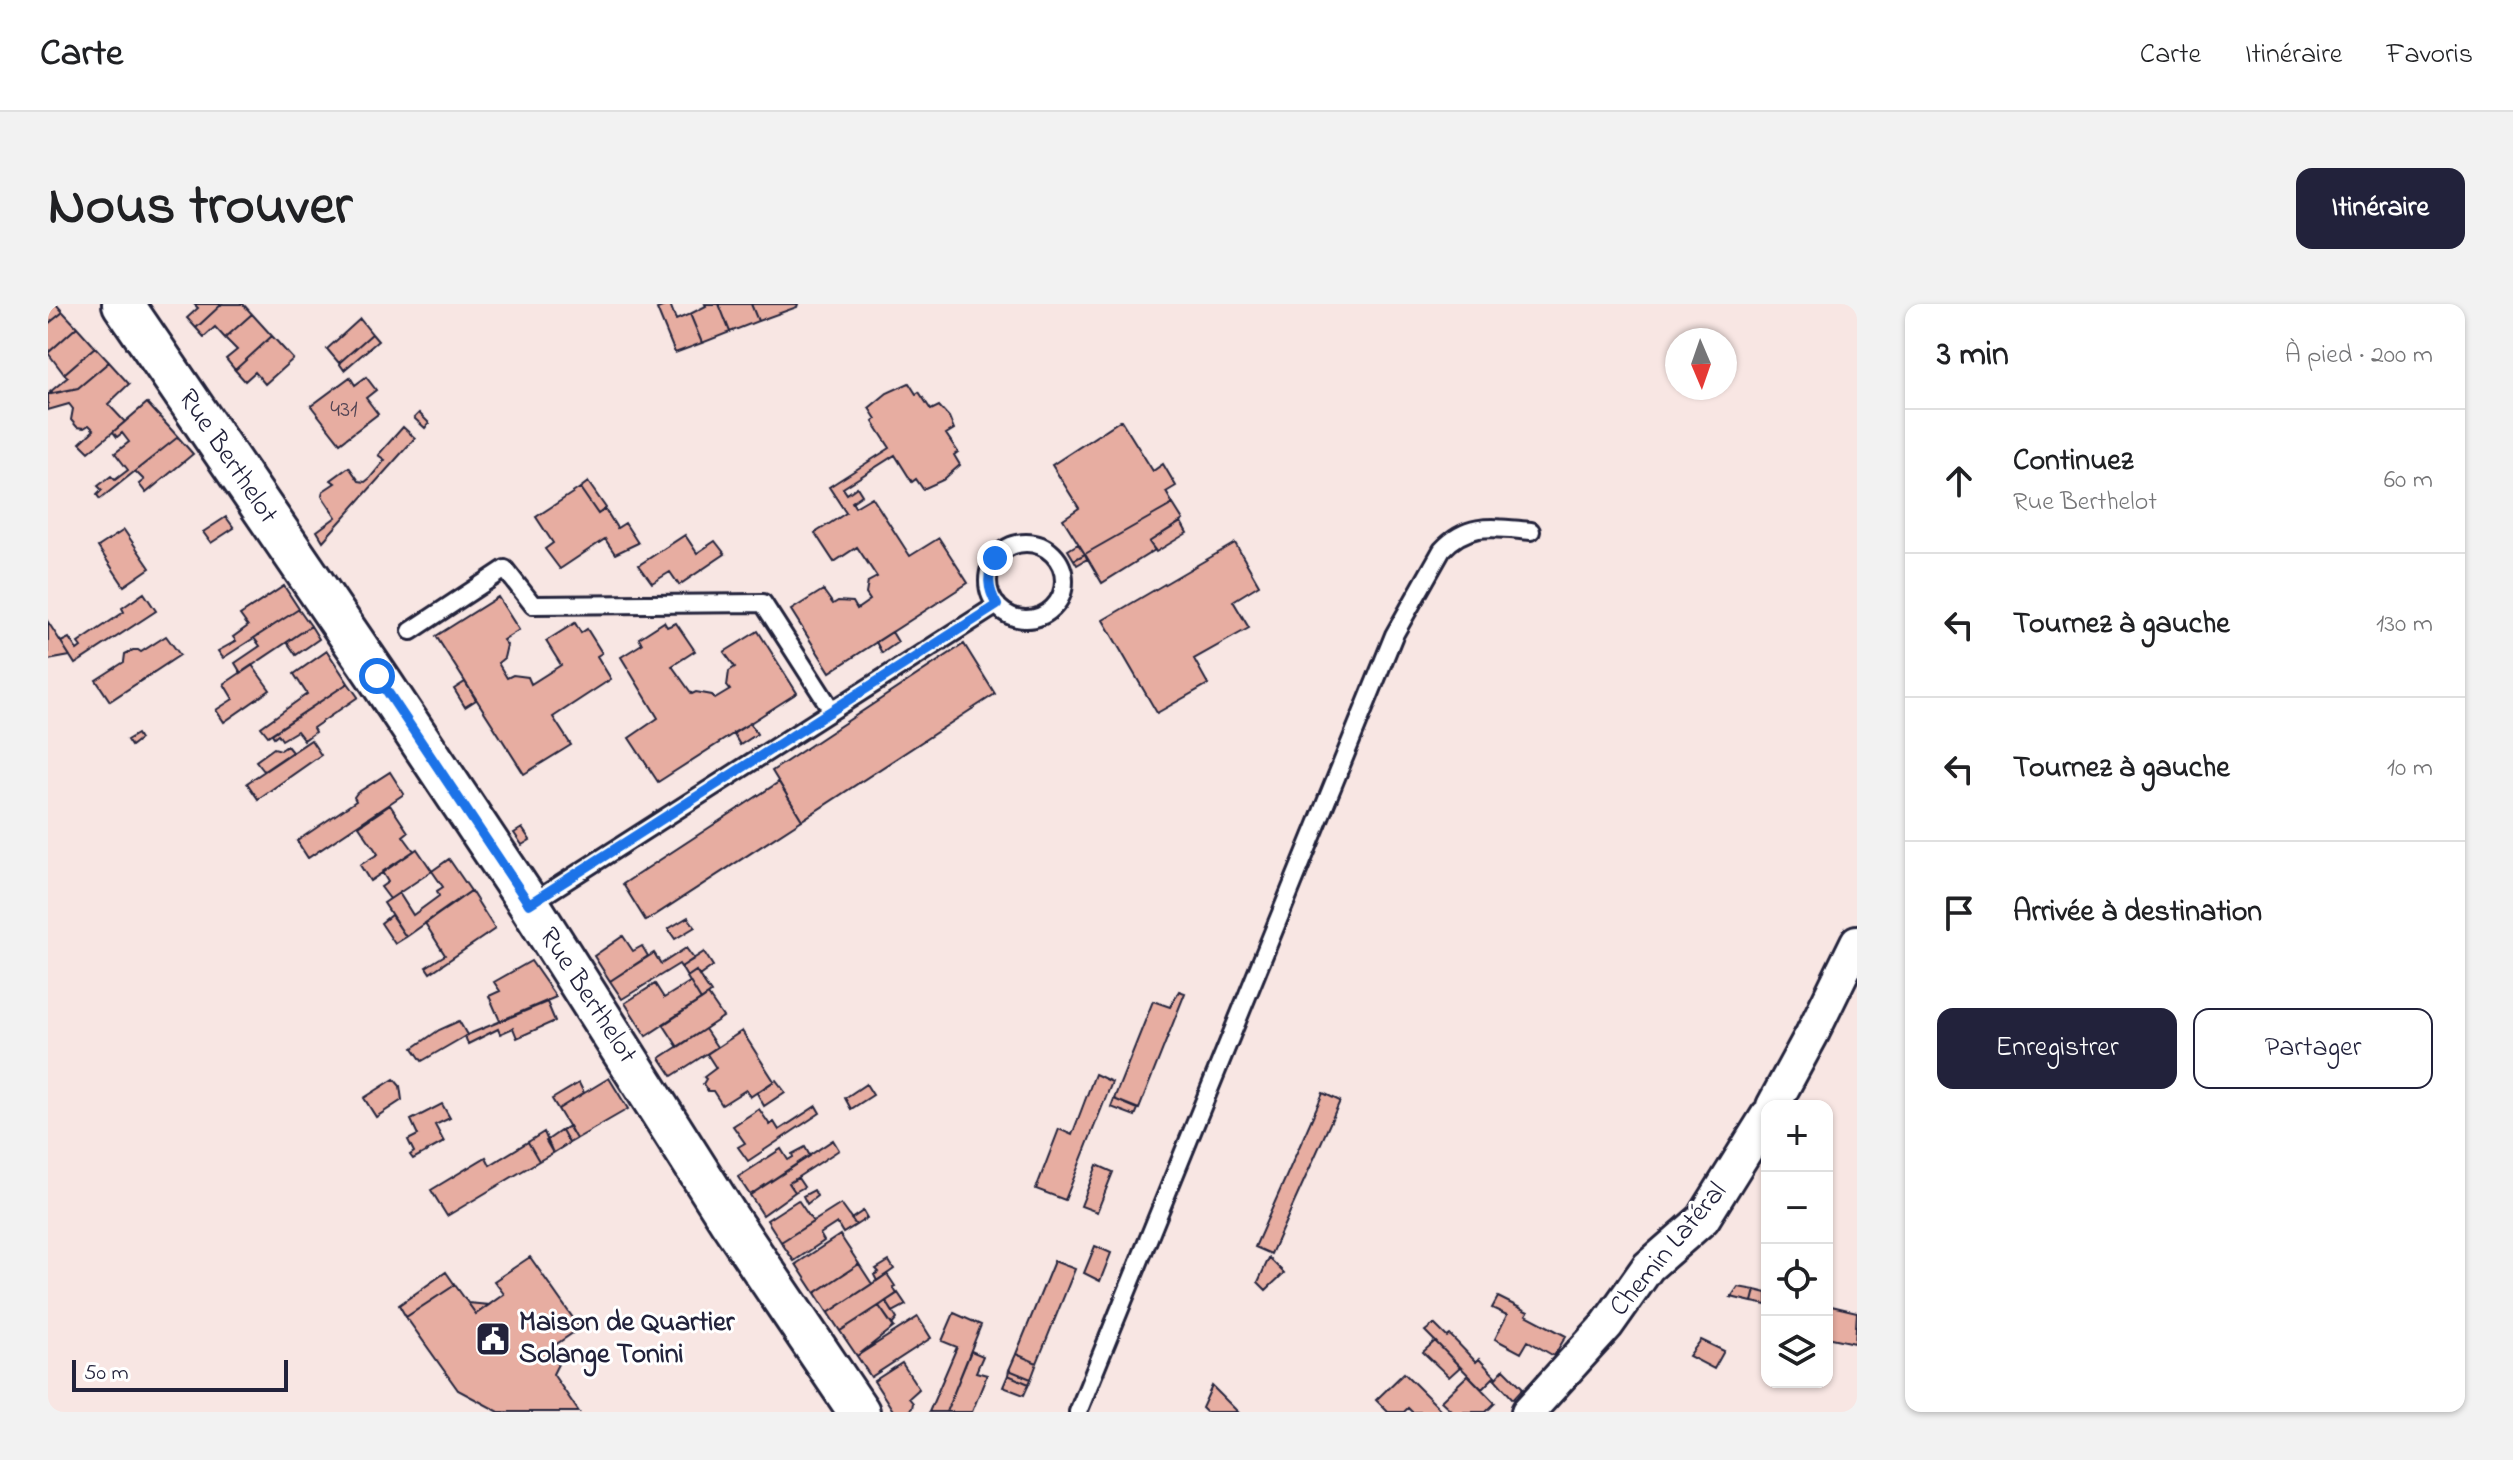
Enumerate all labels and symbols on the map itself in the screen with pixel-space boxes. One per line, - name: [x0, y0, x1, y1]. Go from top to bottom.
- north arrow: [1665, 328, 1737, 400]
- street label: Rue Berthelot: [167, 381, 287, 533]
- house number: 431: [330, 393, 358, 428]
- route end: [977, 540, 1013, 576]
- route start: [359, 658, 395, 694]
- street label: Rue Berthelot: [528, 920, 646, 1072]
- street label: Chemin Latéral: [1600, 1174, 1738, 1326]
- place label: Maison de Quartier Solange Tonini: [519, 1303, 736, 1377]
- public building icon: Maison de Quartier Solange Tonini: [474, 1320, 512, 1358]
- scale bar: [72, 1356, 288, 1392]

